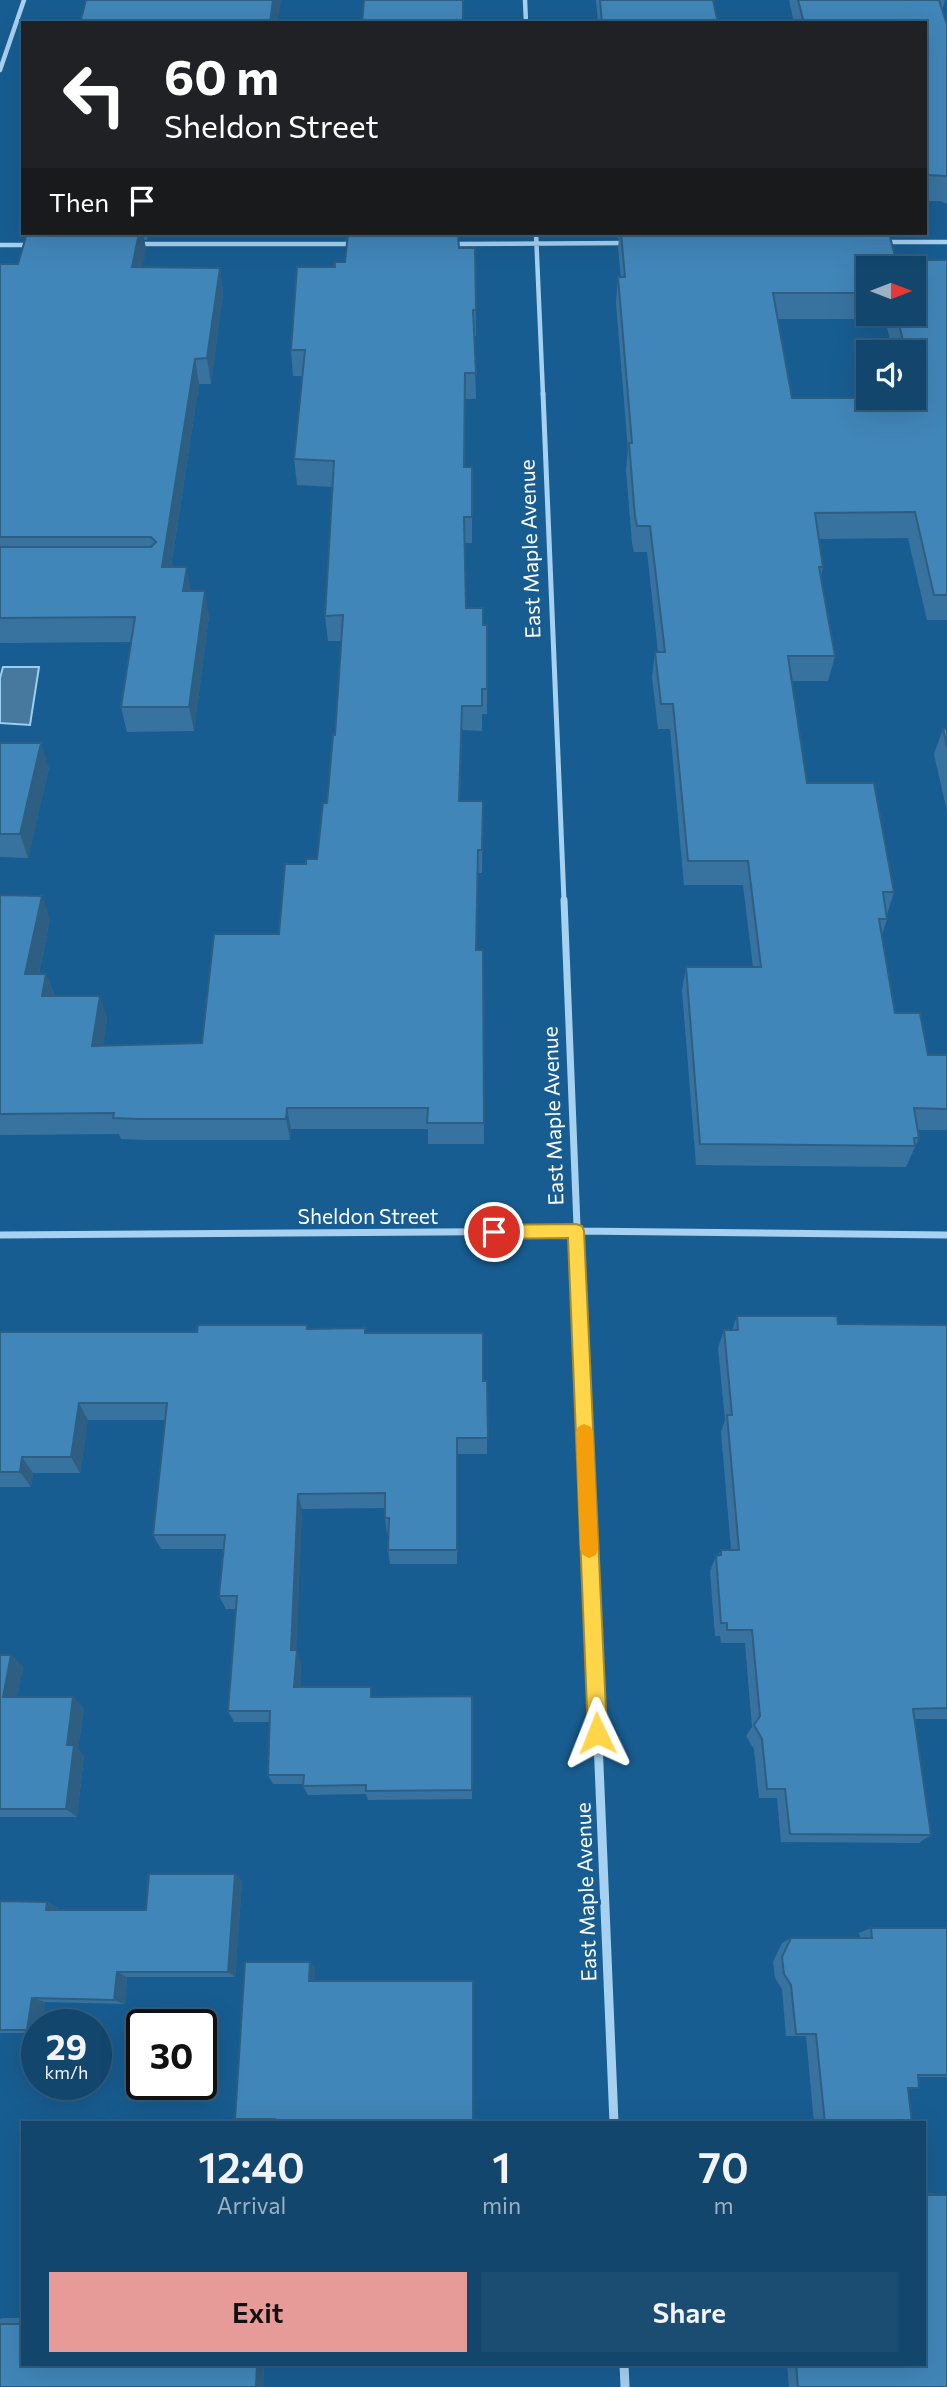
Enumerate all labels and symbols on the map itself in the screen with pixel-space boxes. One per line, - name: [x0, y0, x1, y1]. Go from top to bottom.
- north arrow: [856, 256, 926, 326]
- street label: East Maple Avenue: [513, 459, 545, 639]
- street label: East Maple Avenue: [536, 1026, 568, 1206]
- pin: [464, 1202, 524, 1262]
- street label: Sheldon Street: [298, 1203, 438, 1228]
- position arrow: [560, 1696, 634, 1770]
- street label: East Maple Avenue: [569, 1802, 601, 1982]
- speed limit sign: 30: [126, 2009, 217, 2100]

